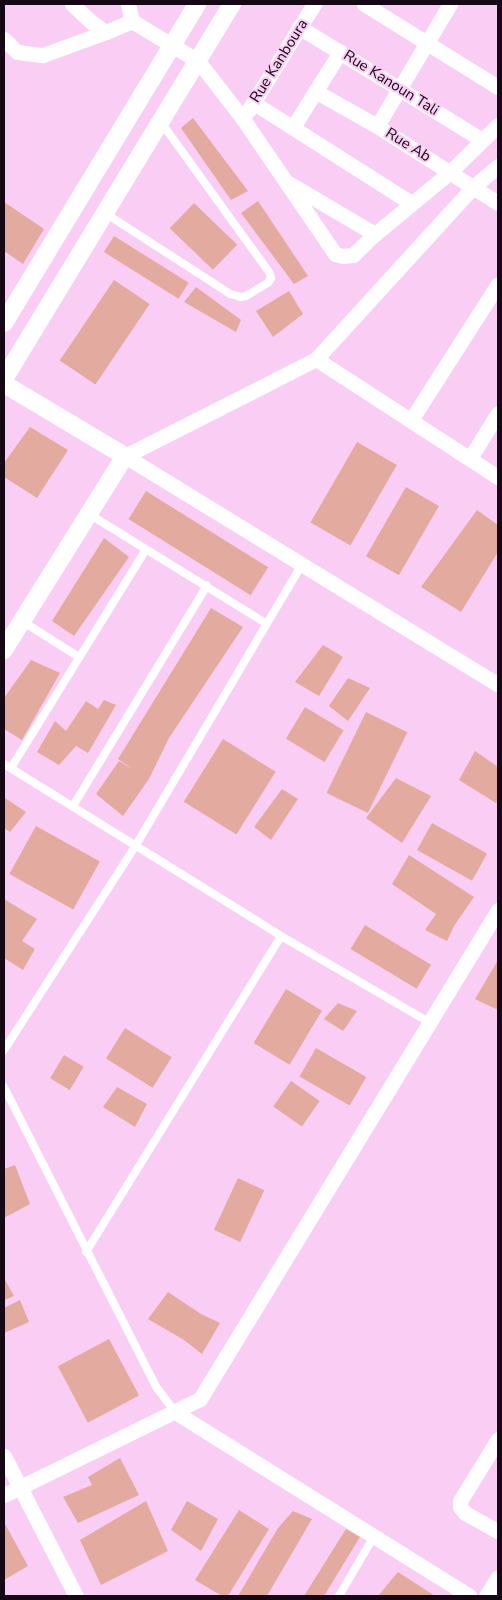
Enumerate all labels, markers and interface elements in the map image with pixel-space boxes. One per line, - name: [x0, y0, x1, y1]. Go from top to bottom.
- street label: Rue Kanboura: [246, 16, 312, 106]
- street label: Rue Kanoun Tali: [340, 46, 442, 120]
- street label: Rue Ab: [382, 124, 434, 166]

